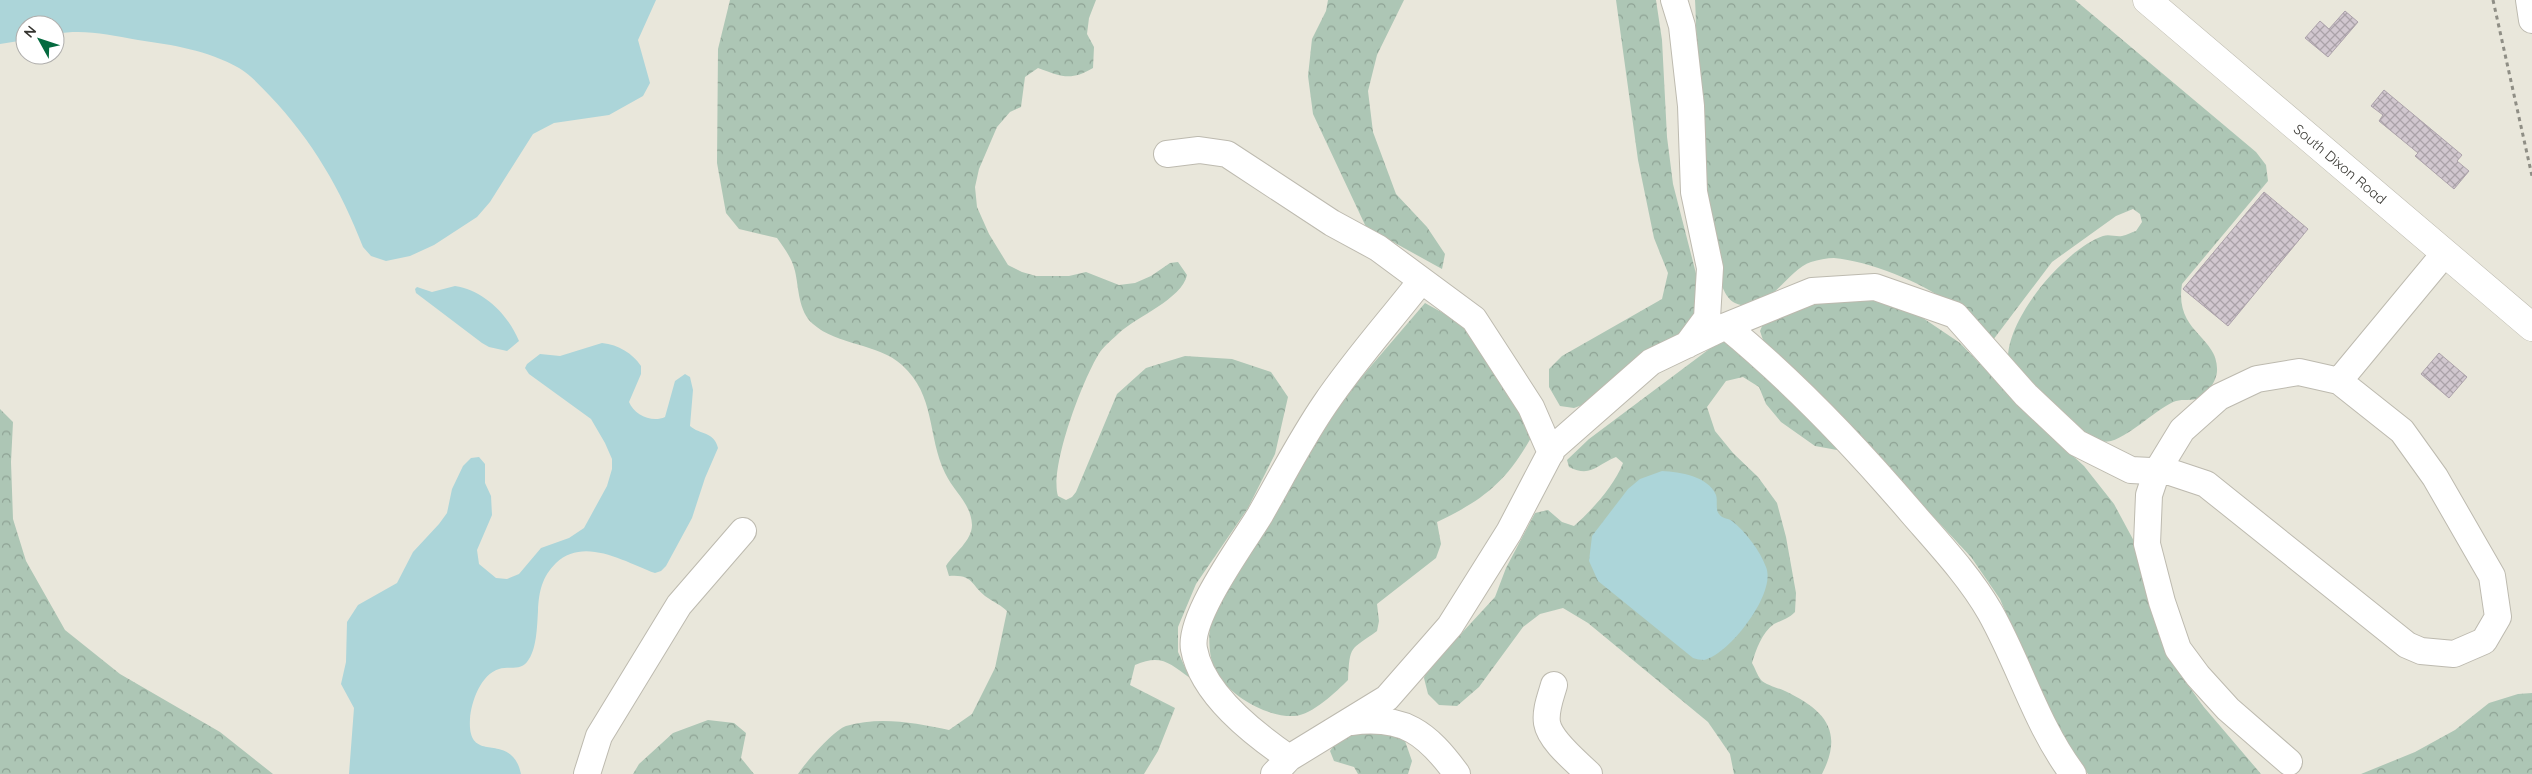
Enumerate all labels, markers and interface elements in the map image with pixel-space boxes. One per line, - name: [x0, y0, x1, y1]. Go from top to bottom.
- north arrow: [15, 15, 65, 65]
- text: N: [20, 22, 40, 41]
- street label: South Dixon Road: [2290, 120, 2390, 208]

